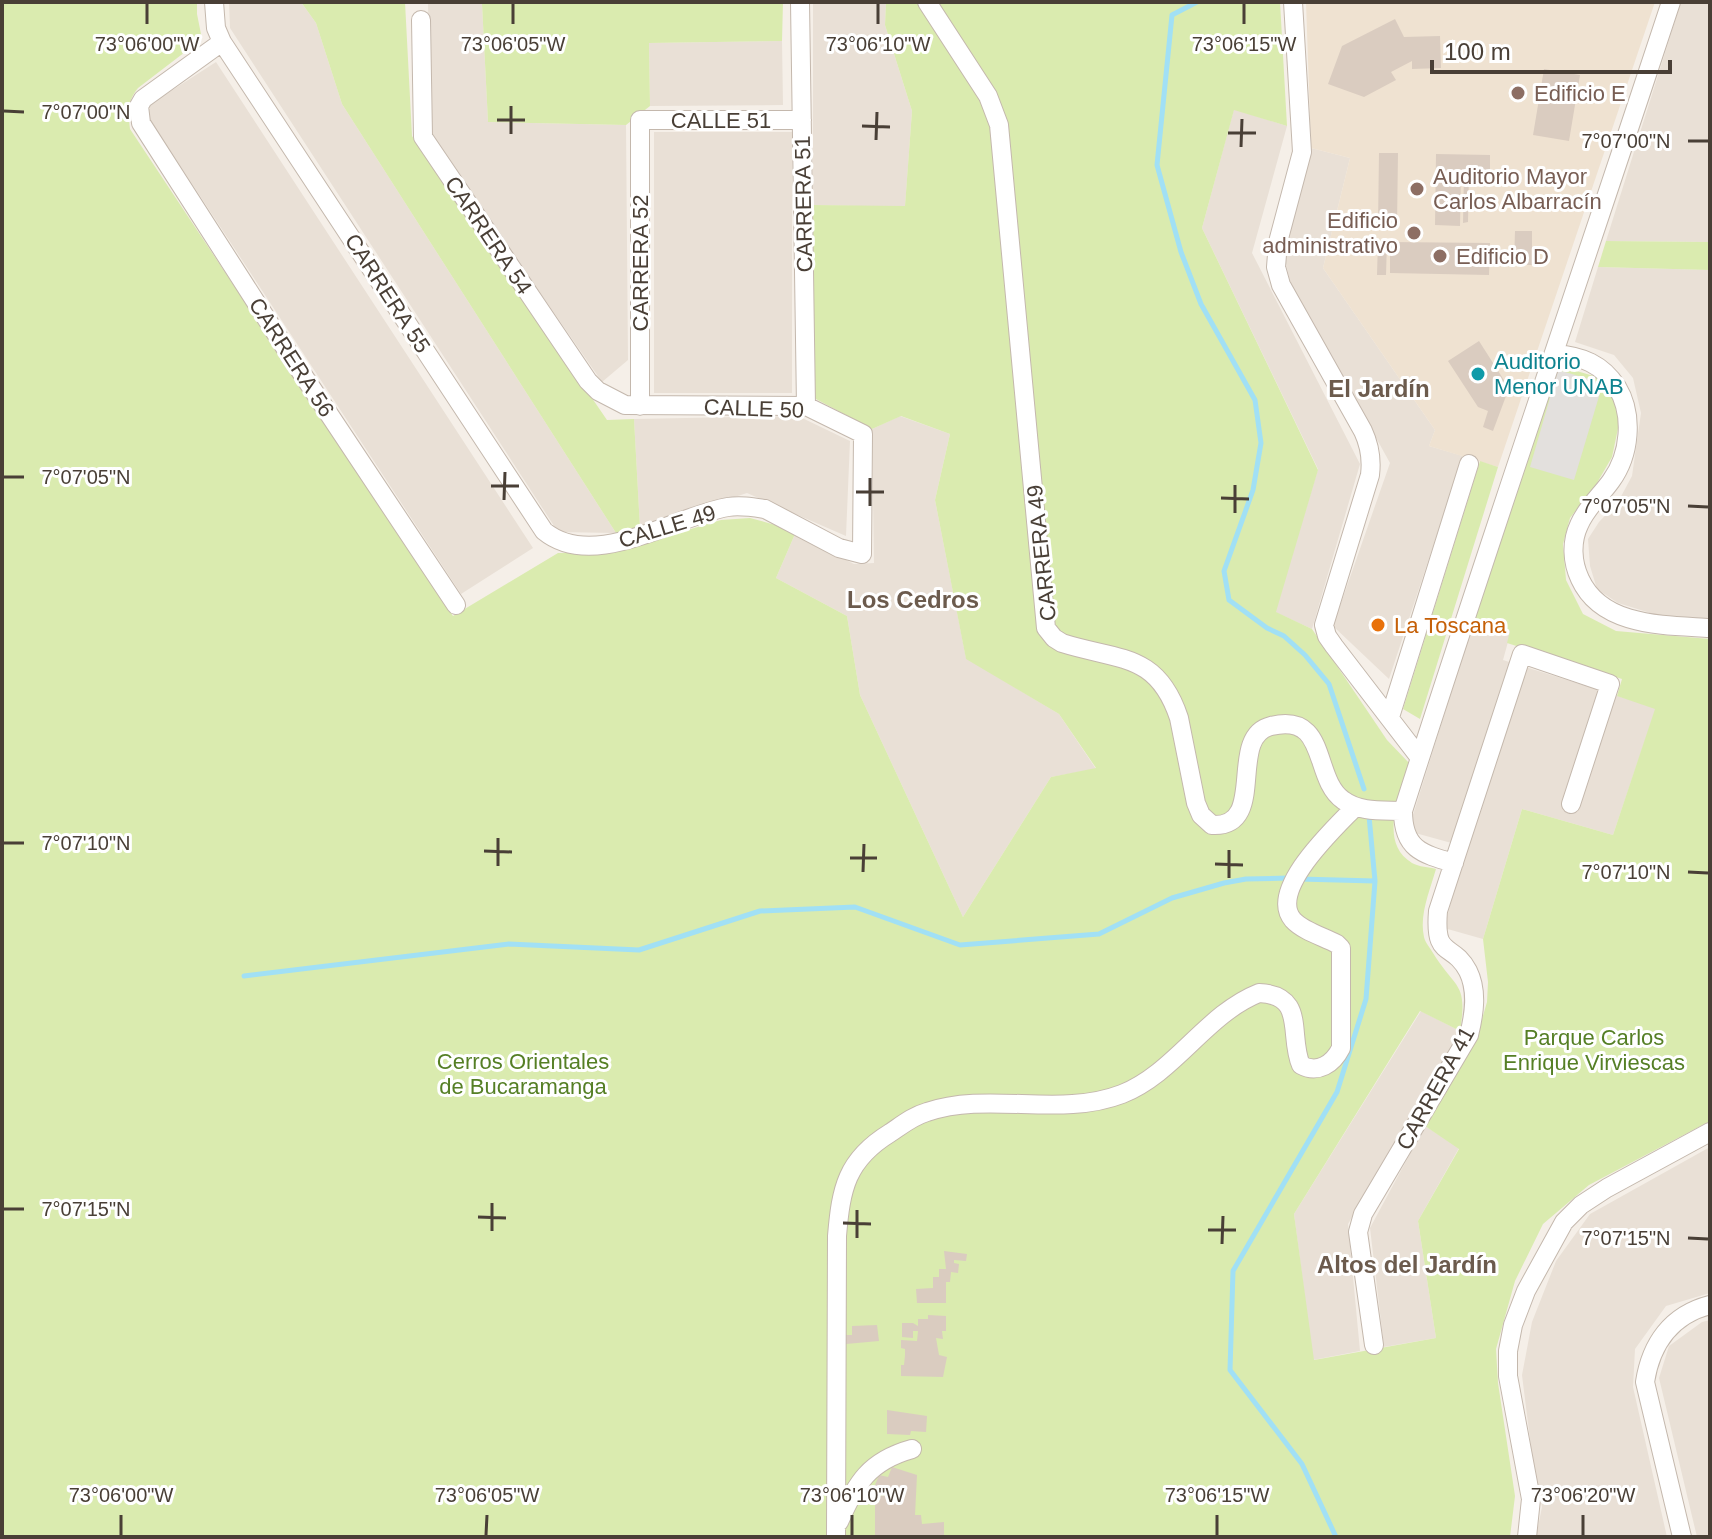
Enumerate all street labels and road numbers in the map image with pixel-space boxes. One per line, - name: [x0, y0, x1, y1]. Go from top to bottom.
- street label: CALLE 51: [671, 108, 771, 133]
- street label: CARRERA 51: [790, 135, 817, 273]
- street label: CARRERA 54: [440, 172, 537, 299]
- street label: CARRERA 52: [628, 195, 653, 331]
- street label: CARRERA 55: [340, 229, 435, 358]
- street label: CARRERA 56: [244, 293, 339, 422]
- street label: CALLE 50: [703, 394, 805, 423]
- street label: CARRERA 49: [1022, 484, 1061, 622]
- street label: CALLE 49: [616, 500, 719, 553]
- street label: CARRERA 41: [1391, 1022, 1480, 1154]

